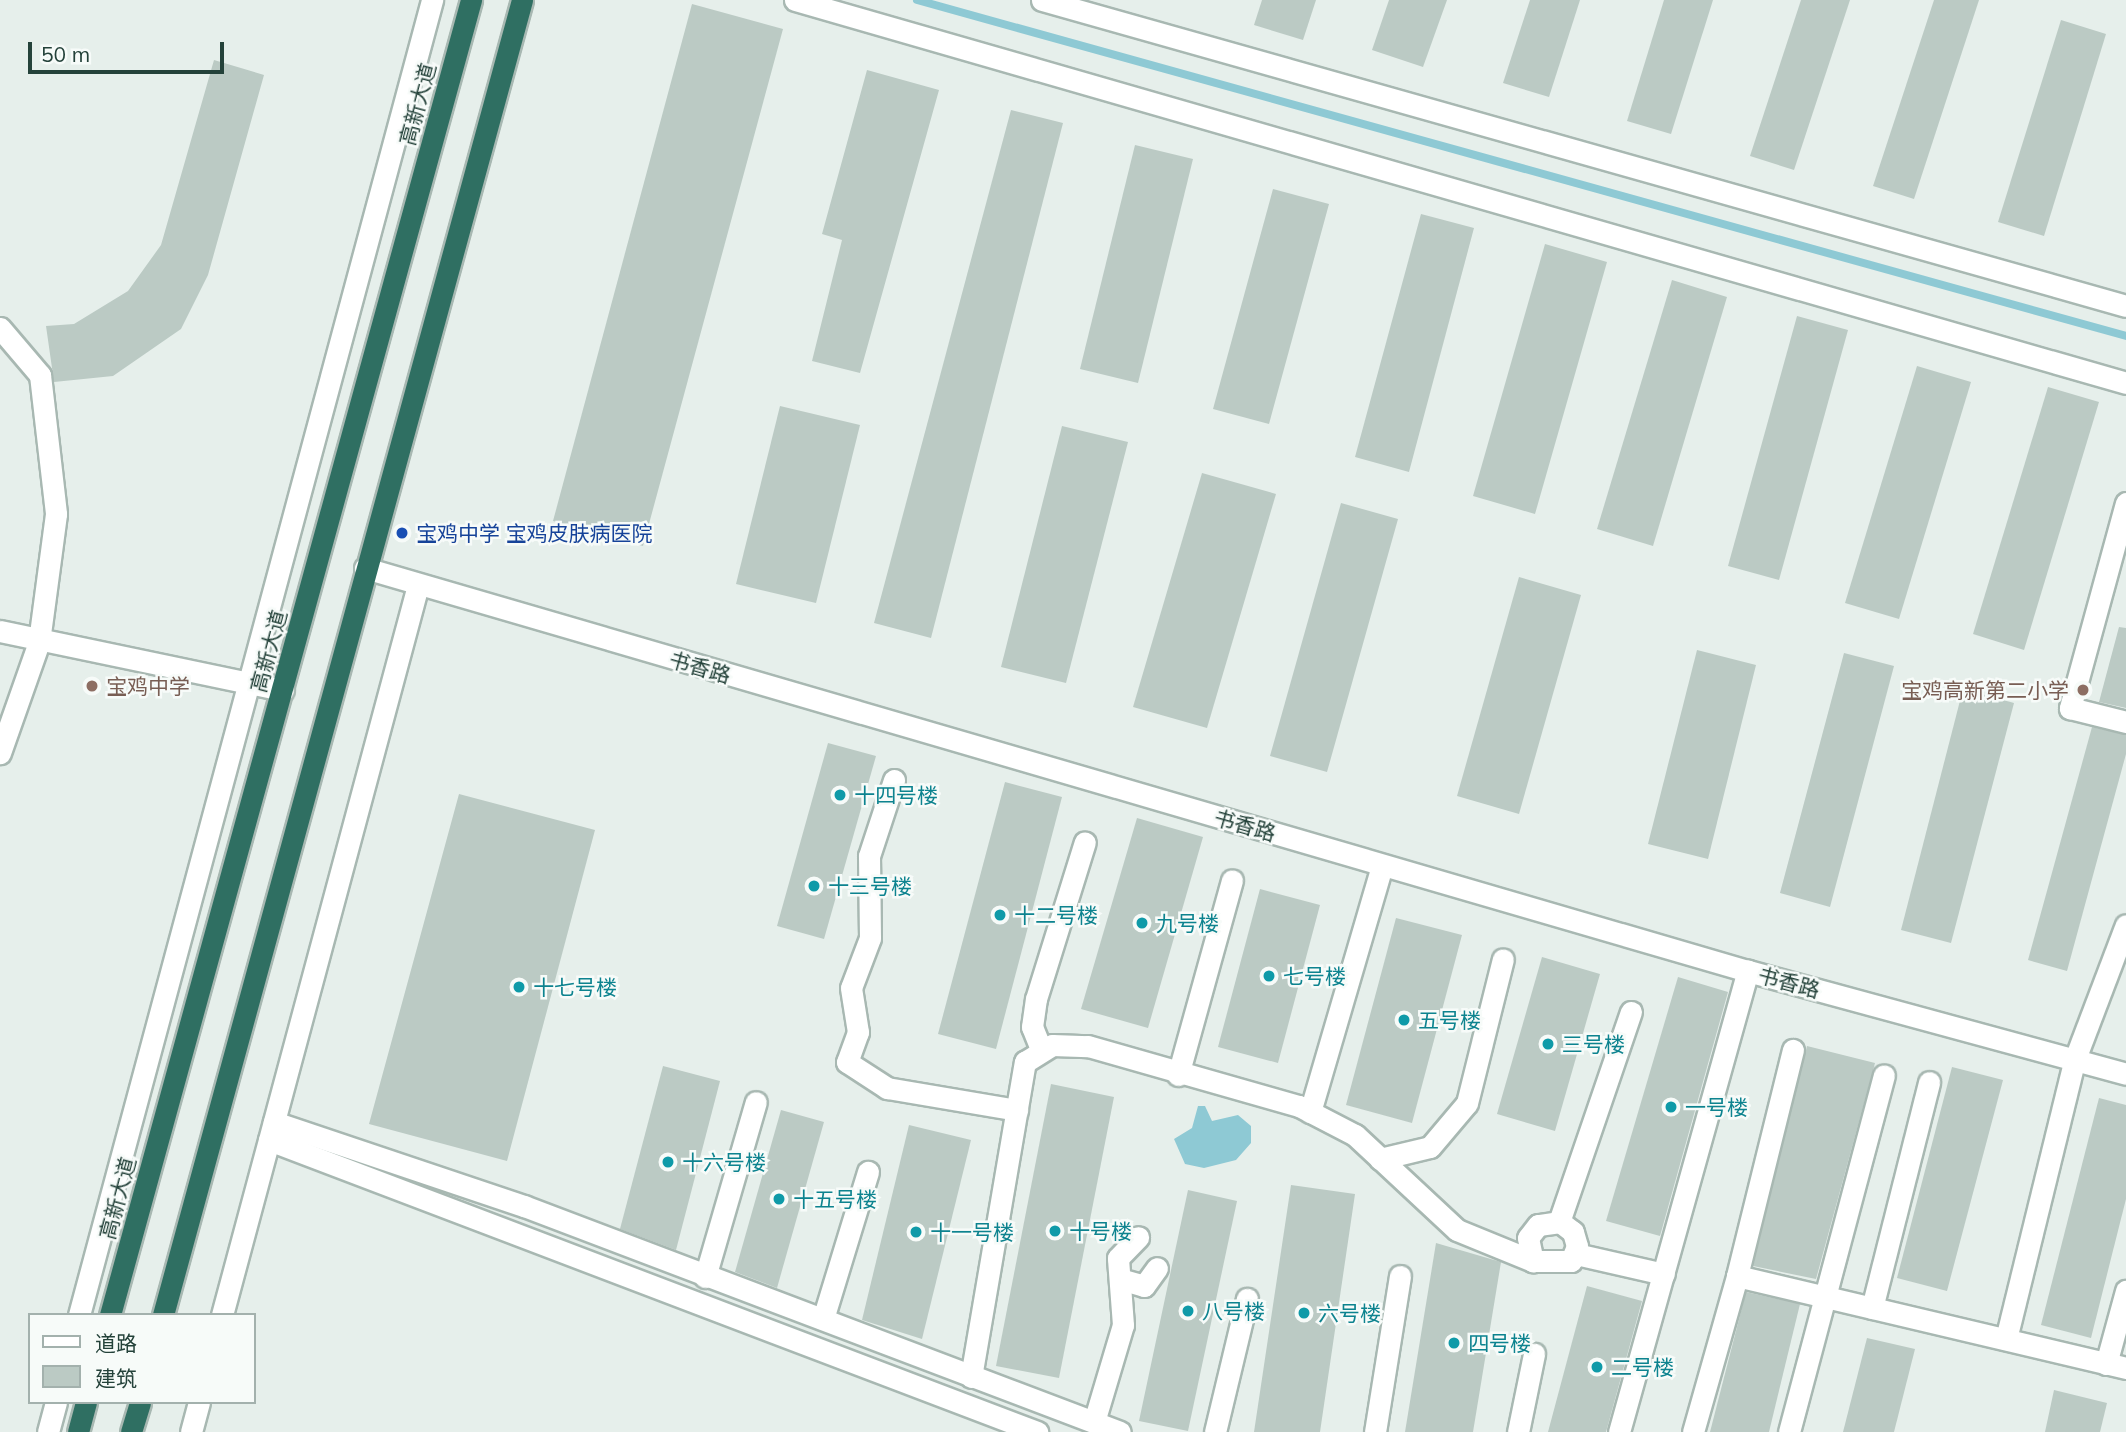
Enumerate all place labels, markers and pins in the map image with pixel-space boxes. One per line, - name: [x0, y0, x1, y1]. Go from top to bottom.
- place label: 宝鸡中学 宝鸡皮肤病医院: [416, 520, 652, 546]
- marker: 宝鸡中学 宝鸡皮肤病医院: [394, 525, 410, 541]
- place label: 宝鸡中学: [106, 673, 190, 699]
- place label: 宝鸡高新第二小学: [1901, 677, 2069, 703]
- marker: 宝鸡中学: [84, 678, 100, 694]
- marker: 宝鸡高新第二小学: [2075, 682, 2091, 698]
- place label: 十四号楼: [854, 782, 938, 808]
- marker: 十四号楼: [832, 787, 848, 803]
- place label: 十三号楼: [828, 873, 912, 899]
- marker: 十三号楼: [806, 878, 822, 894]
- place label: 十二号楼: [1014, 902, 1098, 928]
- marker: 十二号楼: [992, 907, 1008, 923]
- place label: 九号楼: [1156, 910, 1219, 936]
- marker: 九号楼: [1134, 915, 1150, 931]
- place label: 七号楼: [1283, 963, 1346, 989]
- marker: 七号楼: [1261, 968, 1277, 984]
- place label: 十七号楼: [533, 974, 617, 1000]
- marker: 十七号楼: [511, 979, 527, 995]
- place label: 五号楼: [1418, 1007, 1481, 1033]
- marker: 五号楼: [1396, 1012, 1412, 1028]
- place label: 三号楼: [1562, 1031, 1625, 1057]
- marker: 三号楼: [1540, 1036, 1556, 1052]
- place label: 一号楼: [1685, 1094, 1748, 1120]
- marker: 一号楼: [1663, 1099, 1679, 1115]
- place label: 十六号楼: [682, 1149, 766, 1175]
- marker: 十六号楼: [660, 1154, 676, 1170]
- place label: 十五号楼: [793, 1186, 877, 1212]
- marker: 十五号楼: [771, 1191, 787, 1207]
- place label: 十号楼: [1069, 1218, 1132, 1244]
- place label: 十一号楼: [930, 1219, 1014, 1245]
- marker: 十号楼: [1047, 1223, 1063, 1239]
- marker: 十一号楼: [908, 1224, 924, 1240]
- place label: 八号楼: [1202, 1298, 1265, 1324]
- place label: 六号楼: [1318, 1300, 1381, 1326]
- marker: 八号楼: [1180, 1303, 1196, 1319]
- marker: 六号楼: [1296, 1305, 1312, 1321]
- place label: 四号楼: [1468, 1330, 1531, 1356]
- marker: 四号楼: [1446, 1335, 1462, 1351]
- place label: 二号楼: [1611, 1354, 1674, 1380]
- marker: 二号楼: [1589, 1359, 1605, 1375]

